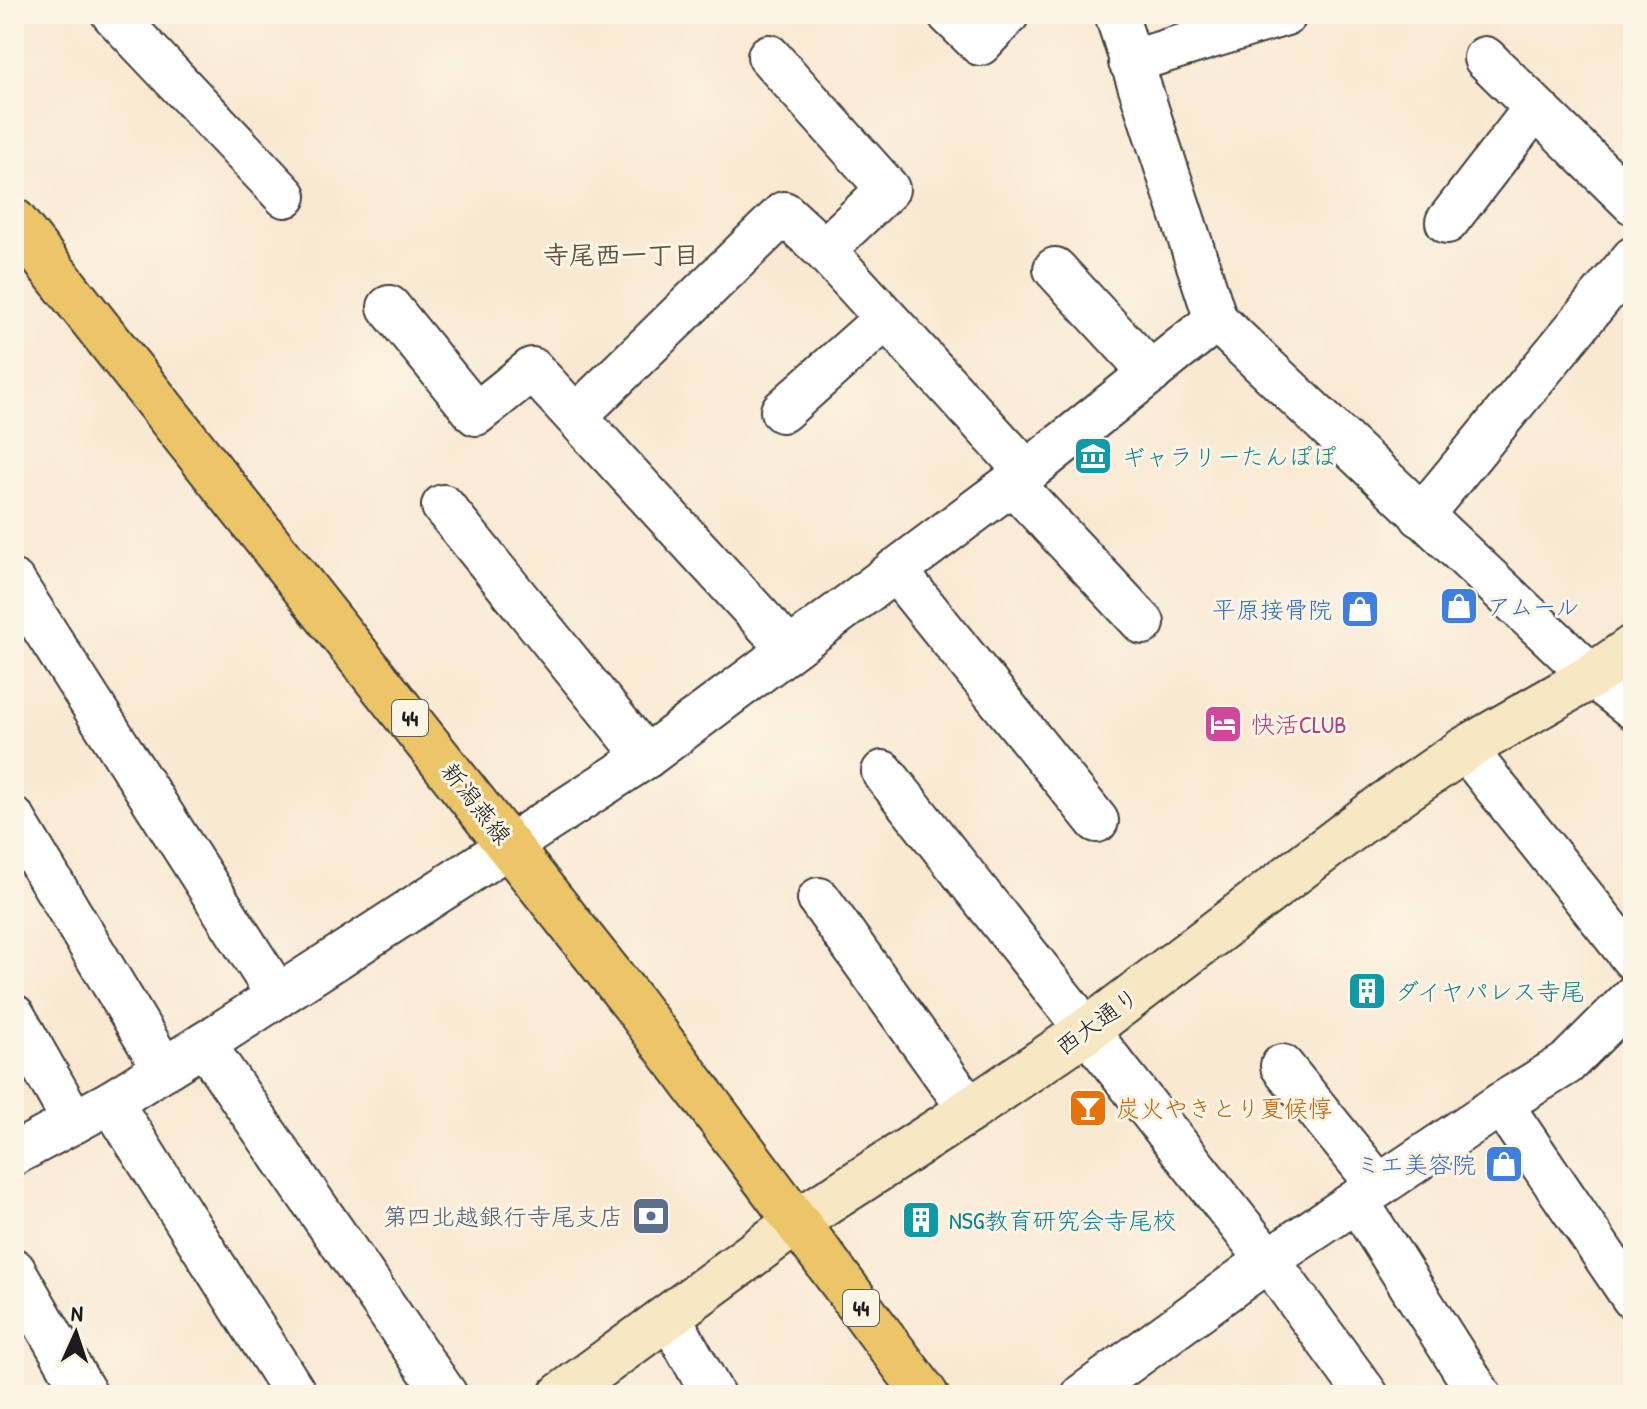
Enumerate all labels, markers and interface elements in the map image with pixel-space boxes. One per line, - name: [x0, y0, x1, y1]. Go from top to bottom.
- district label: 寺尾西一丁目: [543, 237, 699, 272]
- museum icon: ギャラリーたんぽぽ: [1072, 435, 1114, 477]
- place label: ギャラリーたんぽぽ: [1121, 440, 1337, 472]
- shop icon: アムール: [1438, 585, 1480, 627]
- shop icon: 平原接骨院: [1339, 588, 1381, 630]
- place label: アムール: [1487, 590, 1579, 622]
- place label: 平原接骨院: [1212, 593, 1332, 625]
- road number: 44: [392, 700, 428, 736]
- hotel icon: 快活CLUB: [1202, 703, 1244, 745]
- place label: 快活CLUB: [1251, 708, 1346, 740]
- street label: 新潟燕線: [435, 755, 519, 851]
- building icon: ダイヤパレス寺尾: [1346, 970, 1388, 1012]
- place label: ダイヤパレス寺尾: [1395, 975, 1585, 1007]
- street label: 西大通り: [1049, 980, 1145, 1062]
- bar icon: 炭火やきとり夏候惇: [1067, 1087, 1109, 1129]
- place label: 炭火やきとり夏候惇: [1116, 1092, 1332, 1124]
- shop icon: ミエ美容院: [1483, 1143, 1525, 1185]
- place label: ミエ美容院: [1356, 1148, 1476, 1180]
- bank icon: 第四北越銀行寺尾支店: [630, 1195, 672, 1237]
- building icon: NSG教育研究会寺尾校: [900, 1199, 942, 1241]
- place label: 第四北越銀行寺尾支店: [383, 1200, 623, 1232]
- place label: NSG教育研究会寺尾校: [949, 1204, 1176, 1236]
- road number: 44: [843, 1290, 879, 1326]
- north arrow: [36, 1293, 116, 1373]
- text: N: [70, 1298, 84, 1328]

